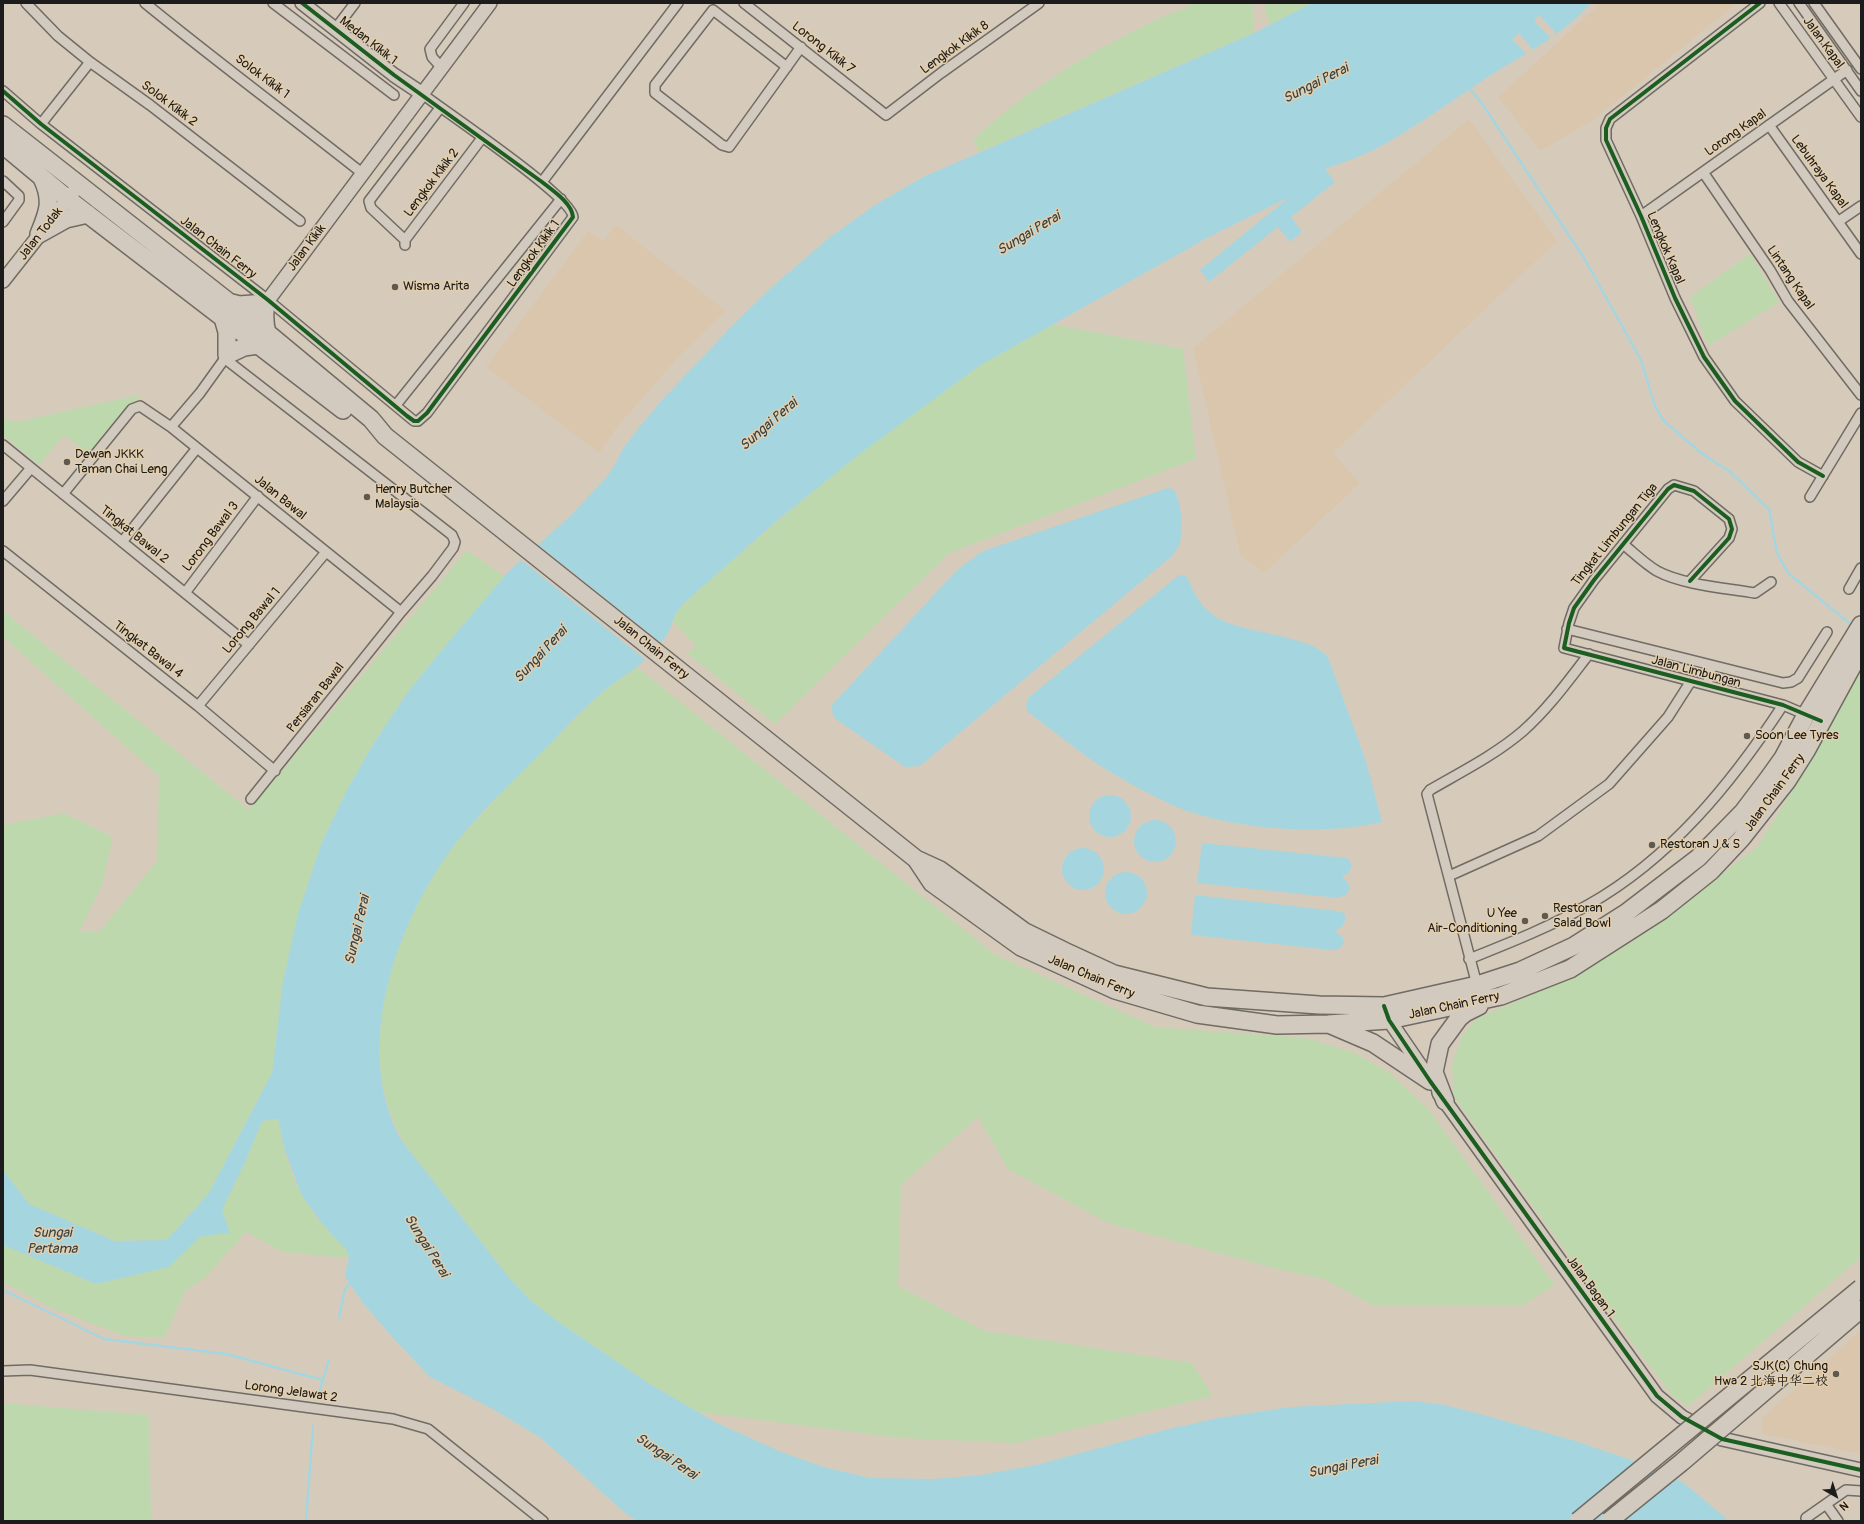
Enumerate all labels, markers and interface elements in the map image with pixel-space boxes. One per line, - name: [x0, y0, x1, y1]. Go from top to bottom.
- street label: Medan Kikik 1: [336, 14, 400, 68]
- street label: Jalan Kapal: [1799, 14, 1847, 72]
- street label: Lengkok Kikik 8: [918, 18, 992, 78]
- street label: Lorong Kikik 7: [789, 19, 857, 77]
- street label: Solok Kikik 1: [232, 51, 292, 103]
- water label: Sungai Perai: [1281, 60, 1351, 108]
- street label: Solok Kikik 2: [138, 78, 200, 130]
- street label: Lorong Kapal: [1702, 106, 1770, 160]
- street label: Lebuhraya Kapal: [1787, 132, 1851, 212]
- street label: Lengkok Kikik 2: [401, 146, 463, 220]
- street label: Jalan Todak: [16, 205, 66, 263]
- water label: Sungai Perai: [994, 209, 1064, 259]
- street label: Lengkok Kapal: [1643, 209, 1687, 287]
- street label: Jalan Chain Ferry: [177, 213, 259, 283]
- street label: Lengkok Kikik 1: [504, 217, 564, 291]
- street label: Jalan Kikik: [284, 222, 330, 274]
- street label: Lintang Kapal: [1763, 243, 1817, 313]
- place label: Wisma Arita: [403, 279, 469, 295]
- marker: Wisma Arita: [390, 282, 400, 292]
- water label: Sungai Perai: [737, 395, 801, 455]
- place label: Dewan JKKK Taman Chai Leng: [75, 447, 168, 478]
- marker: Dewan JKKK Taman Chai Leng: [62, 457, 72, 467]
- street label: Jalan Bawal: [251, 472, 309, 524]
- street label: Tingkat Limbungan Tiga: [1569, 480, 1661, 590]
- place label: Henry Butcher Malaysia: [375, 482, 452, 513]
- marker: Henry Butcher Malaysia: [362, 492, 372, 502]
- street label: Lorong Bawal 3: [180, 499, 242, 575]
- street label: Tingkat Bawal 2: [97, 503, 171, 567]
- street label: Lorong Bawal 1: [220, 585, 284, 657]
- street label: Jalan Chain Ferry: [610, 613, 692, 683]
- street label: Tingkat Bawal 4: [110, 618, 186, 682]
- water label: Sungai Perai: [511, 623, 571, 687]
- street label: Jalan Limbungan: [1650, 653, 1742, 691]
- street label: Persiaran Bawal: [284, 660, 348, 736]
- place label: Soon Lee Tyres: [1755, 728, 1839, 744]
- marker: Soon Lee Tyres: [1742, 731, 1752, 741]
- street label: Jalan Chain Ferry: [1742, 751, 1808, 835]
- place label: Restoran J & S: [1660, 837, 1740, 853]
- marker: Restoran J & S: [1647, 840, 1657, 850]
- water label: Sungai Perai: [342, 894, 374, 966]
- place label: Restoran Salad Bowl: [1553, 901, 1611, 932]
- place label: U Yee Air-Conditioning: [1427, 906, 1517, 937]
- marker: Restoran Salad Bowl: [1540, 911, 1550, 921]
- marker: U Yee Air-Conditioning: [1520, 916, 1530, 926]
- street label: Jalan Chain Ferry: [1045, 952, 1137, 1002]
- street label: Jalan Chain Ferry: [1407, 989, 1501, 1023]
- water label: Sungai Perai: [400, 1212, 452, 1280]
- water label: Sungai Pertama: [27, 1225, 77, 1258]
- street label: Jalan Bagan 1: [1563, 1253, 1617, 1321]
- place label: SJK(C) Chung Hwa 2 北海中华二校: [1714, 1359, 1828, 1390]
- marker: SJK(C) Chung Hwa 2 北海中华二校: [1831, 1369, 1841, 1379]
- street label: Lorong Jelawat 2: [243, 1378, 339, 1406]
- water label: Sungai Perai: [632, 1430, 700, 1484]
- water label: Sungai Perai: [1307, 1452, 1379, 1482]
- north arrow: [1816, 1476, 1856, 1516]
- text: N: [1837, 1498, 1851, 1513]

